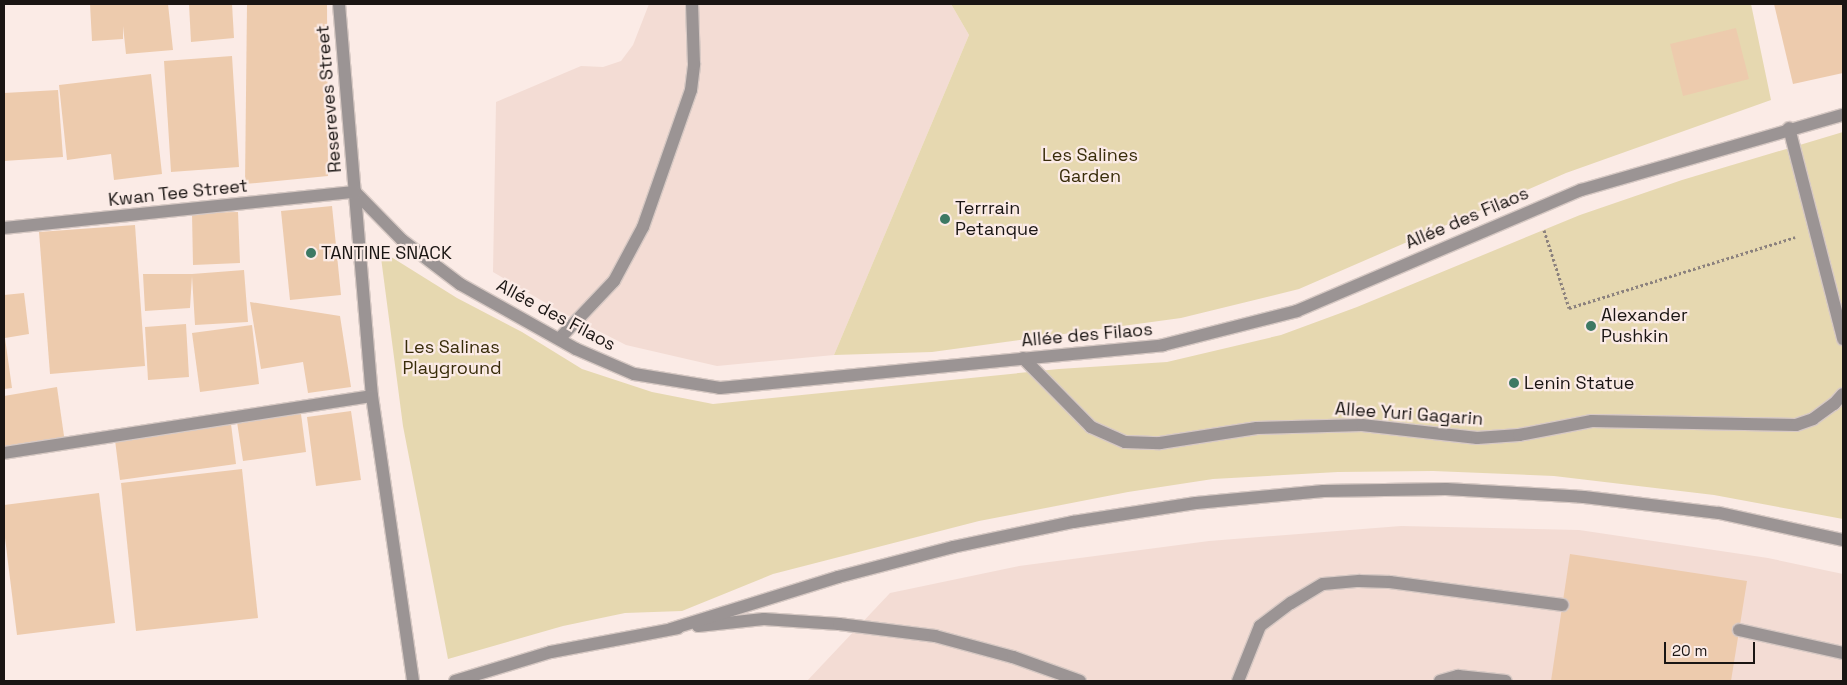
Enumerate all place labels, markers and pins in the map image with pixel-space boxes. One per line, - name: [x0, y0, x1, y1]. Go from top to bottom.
- place label: Terrrain Petanque: [955, 198, 1039, 240]
- marker: Terrrain Petanque: [939, 213, 951, 225]
- place label: TANTINE SNACK: [321, 242, 452, 264]
- marker: TANTINE SNACK: [305, 247, 317, 259]
- place label: Alexander Pushkin: [1601, 305, 1688, 348]
- marker: Alexander Pushkin: [1585, 320, 1597, 332]
- place label: Lenin Statue: [1524, 372, 1635, 394]
- marker: Lenin Statue: [1508, 377, 1520, 389]

